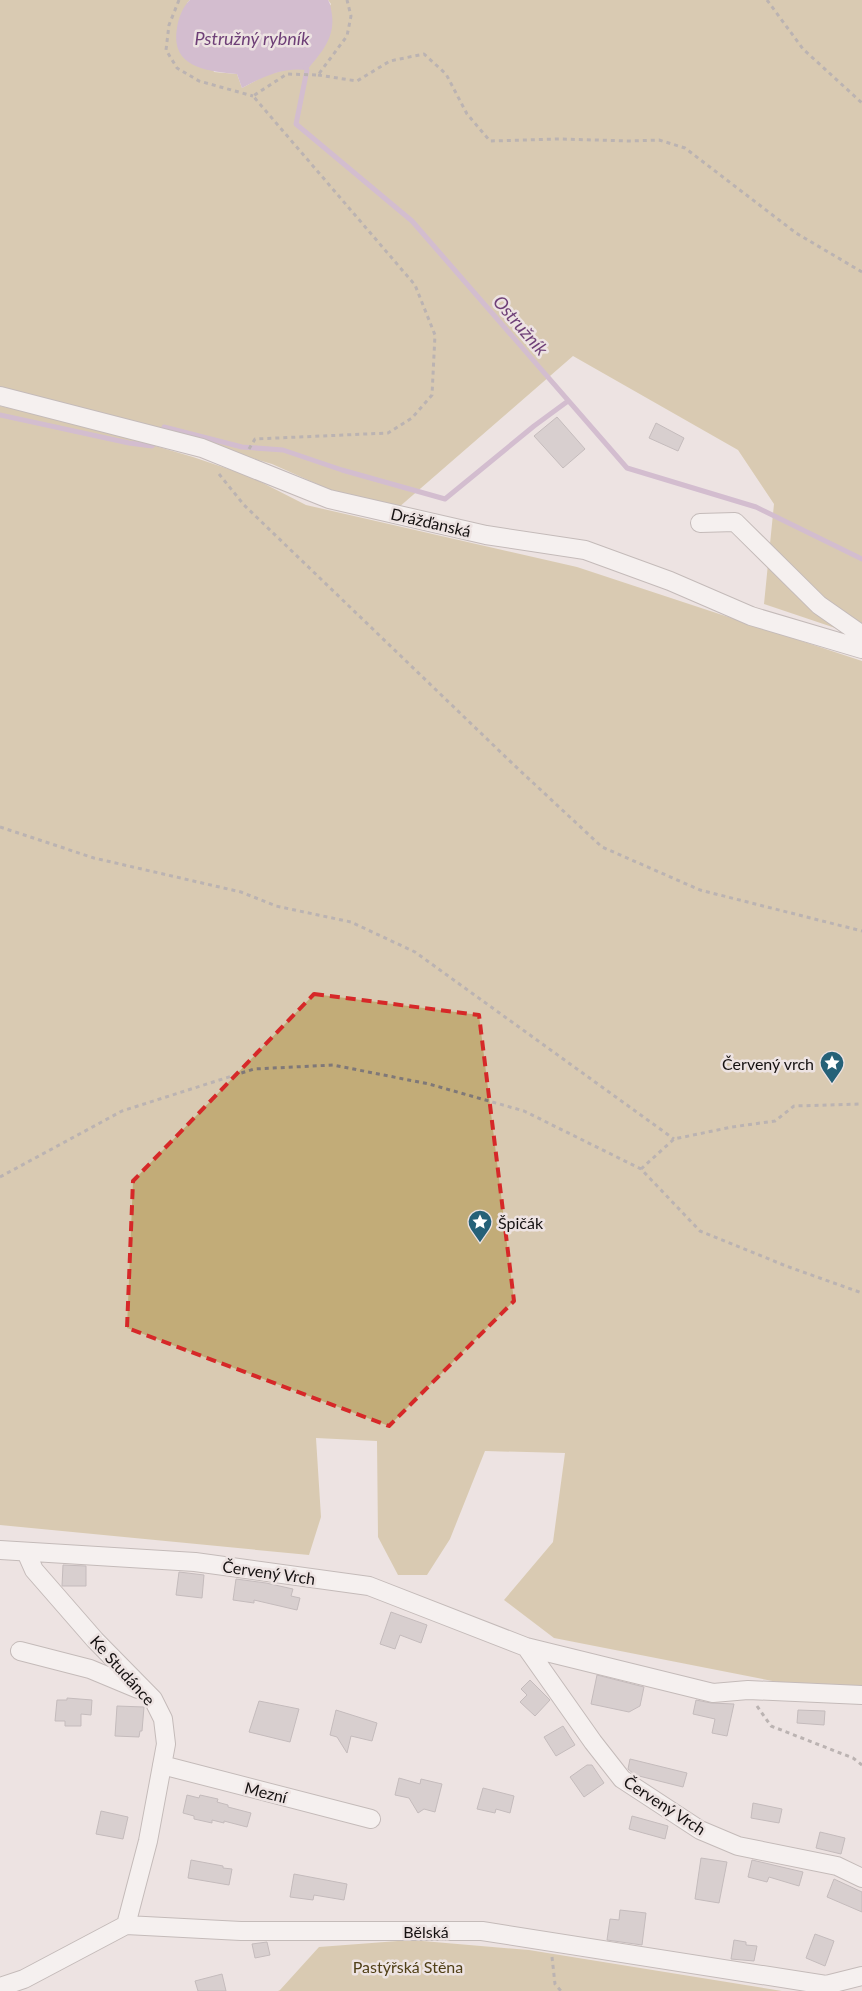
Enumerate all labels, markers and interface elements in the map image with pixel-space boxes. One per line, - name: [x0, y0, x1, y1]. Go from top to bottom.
- water label: Pstružný rybník: [194, 27, 310, 49]
- water label: Ostružník: [489, 290, 553, 360]
- street label: Drážďanská: [389, 504, 473, 540]
- place icon: Červený vrch: [819, 1050, 845, 1084]
- place label: Červený vrch: [722, 1054, 814, 1073]
- place icon: Špičák: [467, 1209, 493, 1243]
- place label: Špičák: [498, 1213, 544, 1232]
- street label: Červený Vrch: [221, 1556, 317, 1588]
- street label: Ke Studánce: [87, 1631, 159, 1709]
- street label: Červený Vrch: [621, 1772, 709, 1838]
- street label: Mezní: [243, 1778, 290, 1807]
- street label: Bělská: [403, 1922, 449, 1941]
- park label: Pastýřská Stěna: [353, 1957, 463, 1976]

